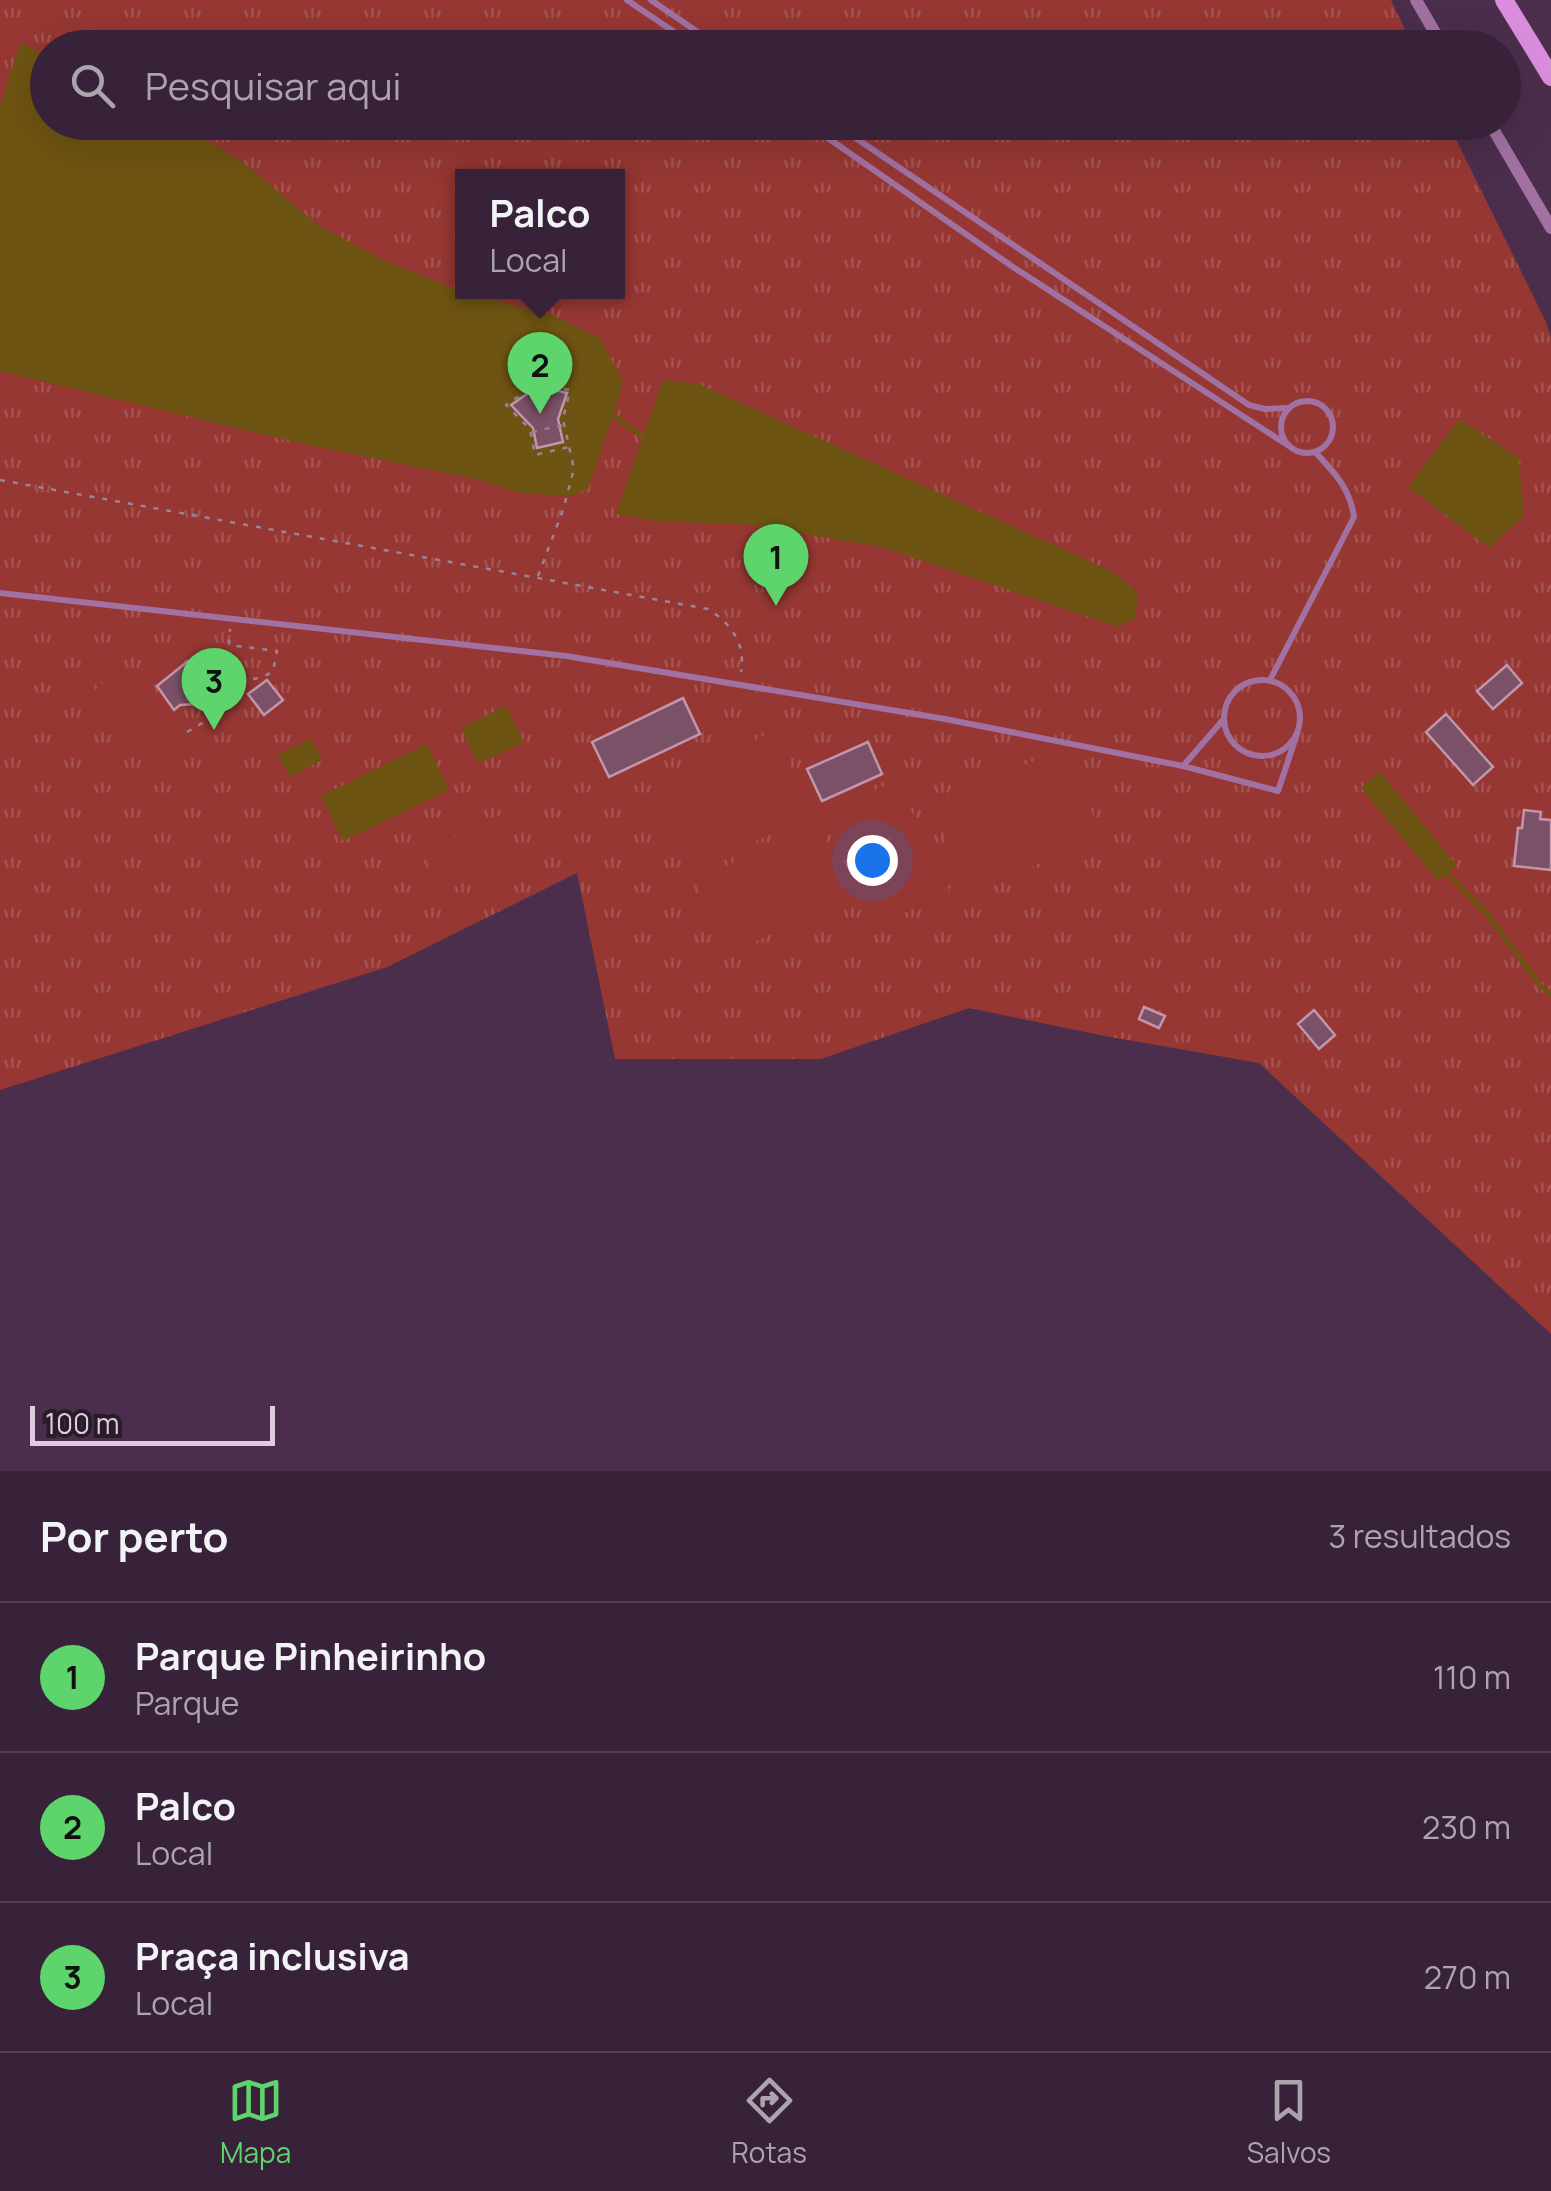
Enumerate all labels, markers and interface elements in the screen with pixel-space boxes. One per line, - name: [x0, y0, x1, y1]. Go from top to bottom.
- search box: [30, 30, 1521, 140]
- icon: search: [65, 58, 120, 113]
- text: Pesquisar aqui: [145, 59, 401, 111]
- popup: [455, 169, 625, 299]
- text: Palco: [489, 186, 591, 238]
- text: Local: [489, 238, 568, 282]
- pin: 2: [508, 332, 572, 414]
- pin: 1: [744, 524, 808, 606]
- pin: 3: [182, 648, 246, 730]
- your location: [847, 835, 898, 886]
- scale bar: [30, 1401, 275, 1446]
- text: 100 m: [45, 1404, 119, 1442]
- text: Por perto: [40, 1507, 228, 1565]
- text: 3 resultados: [1329, 1514, 1511, 1558]
- text: Parque Pinheirinho: [135, 1629, 486, 1681]
- text: 1: [65, 1655, 80, 1699]
- text: 110 m: [1433, 1655, 1511, 1699]
- text: Parque: [135, 1681, 240, 1725]
- text: Palco: [135, 1779, 236, 1831]
- text: 2: [63, 1805, 82, 1849]
- text: 230 m: [1422, 1805, 1511, 1849]
- text: Local: [135, 1831, 213, 1875]
- text: Praça inclusiva: [135, 1929, 410, 1981]
- text: 3: [63, 1955, 82, 1999]
- text: 270 m: [1424, 1955, 1511, 1999]
- text: Local: [135, 1981, 213, 2025]
- tab: Mapa: [220, 2073, 291, 2171]
- tab: Rotas: [731, 2073, 807, 2171]
- tab: Salvos: [1247, 2073, 1331, 2171]

